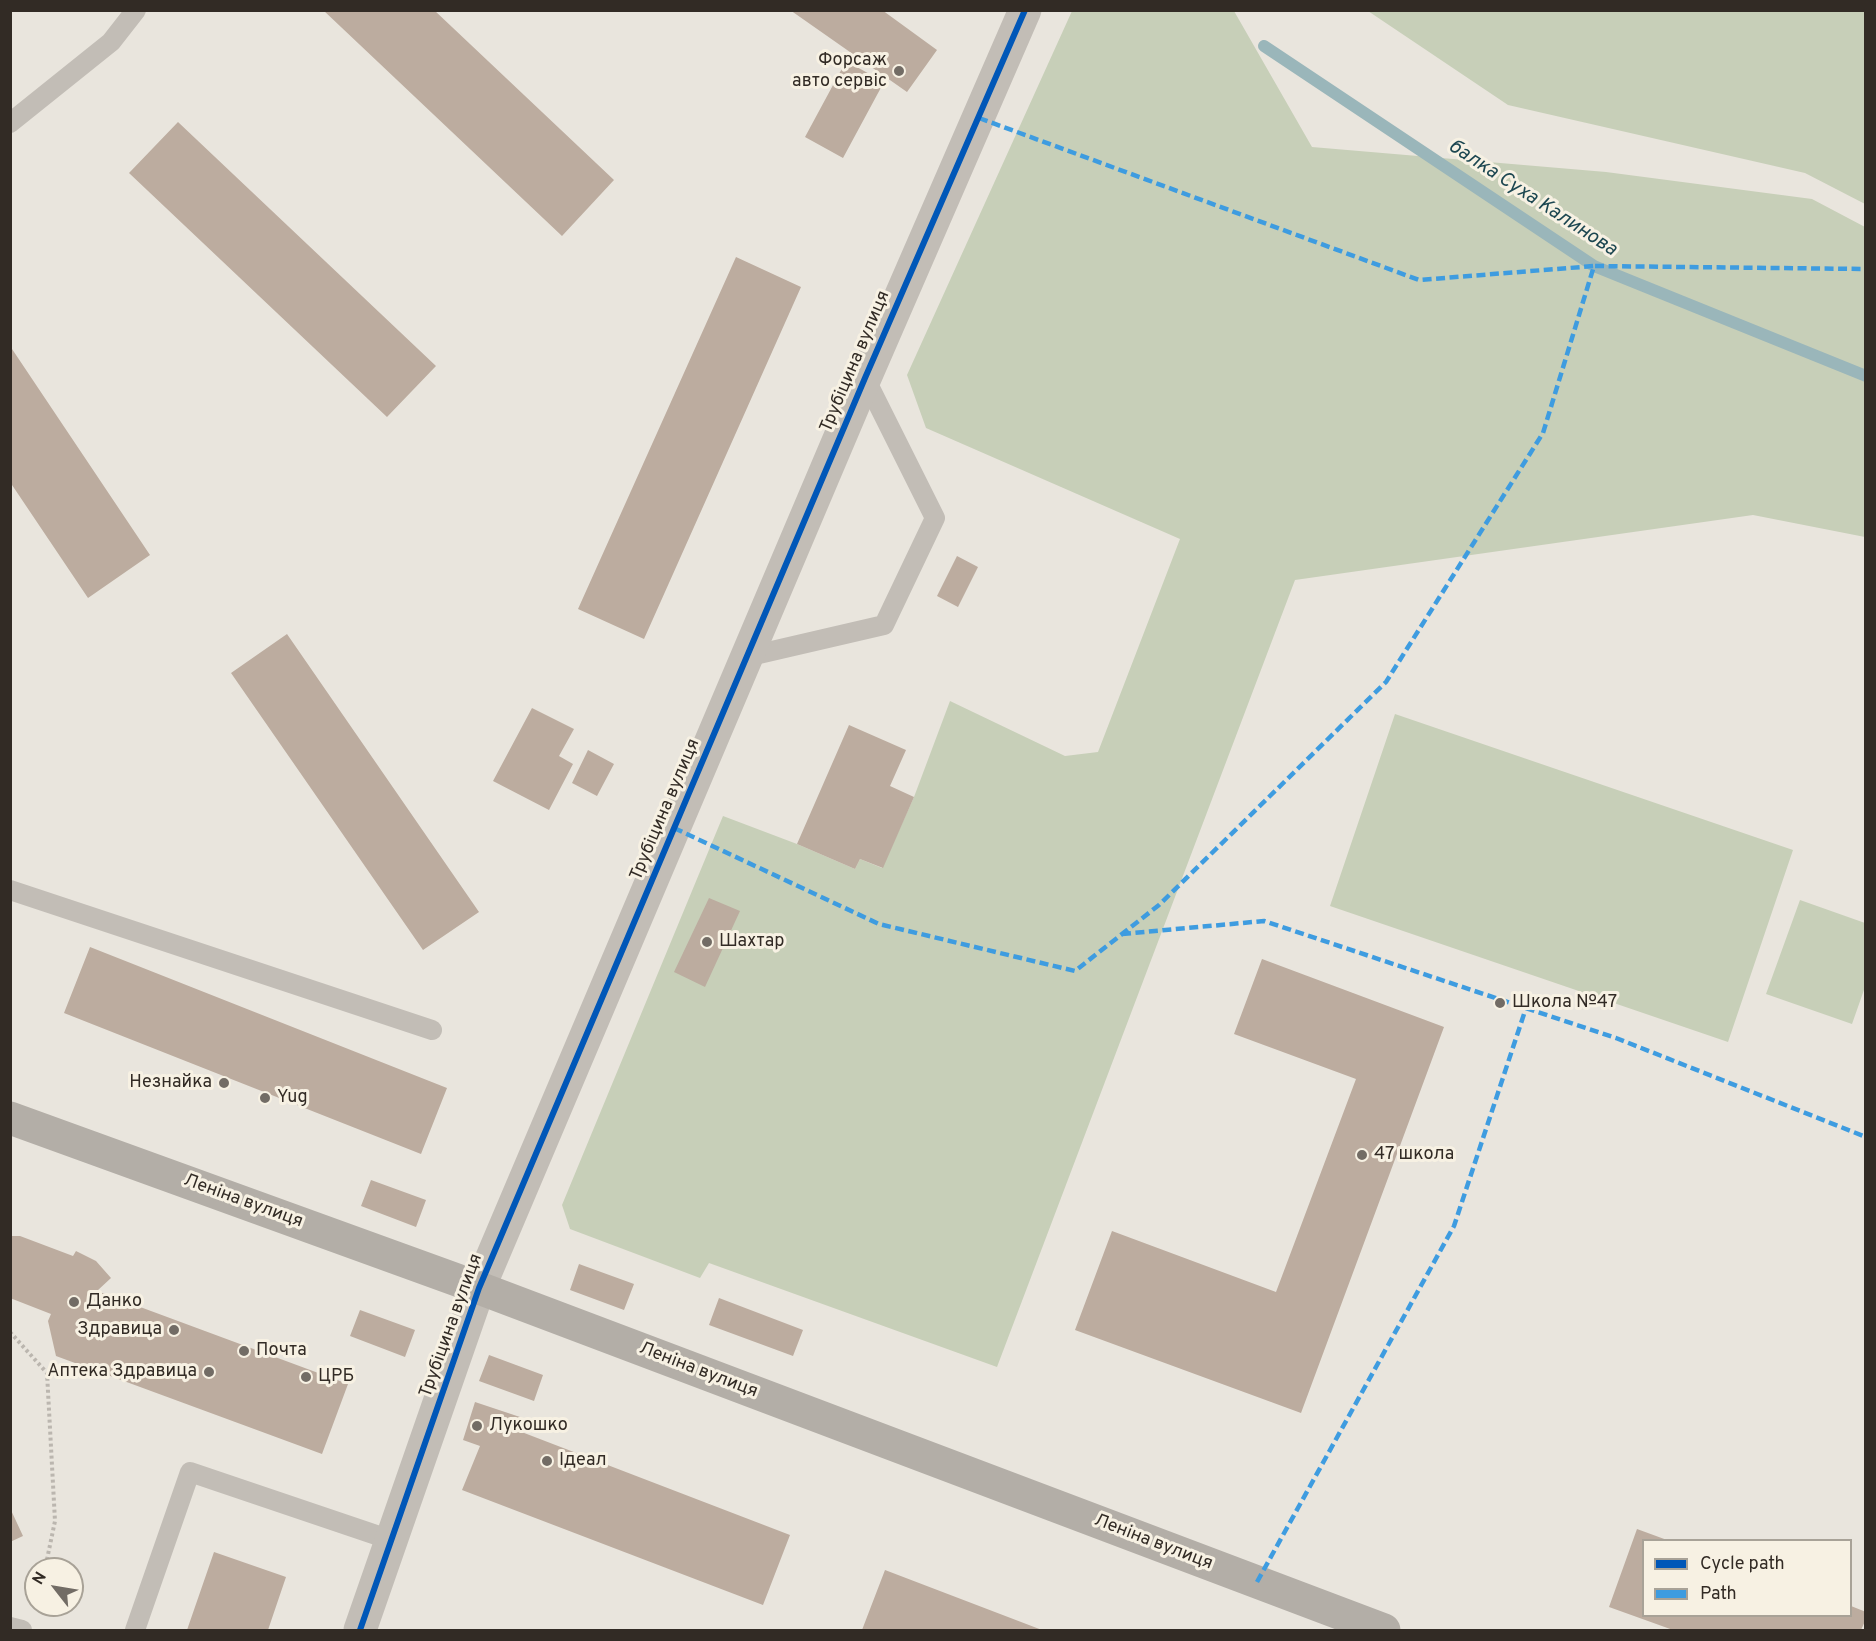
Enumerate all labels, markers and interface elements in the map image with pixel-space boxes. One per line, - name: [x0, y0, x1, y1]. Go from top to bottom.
- place label: Форсаж авто сервіс: [792, 50, 887, 92]
- marker: Форсаж авто сервіс: [892, 64, 906, 78]
- water label: балка Суха Калинова: [1443, 135, 1621, 263]
- street label: Трубіцина вулиця: [816, 288, 896, 436]
- street label: Трубіцина вулиця: [626, 736, 706, 884]
- place label: Шахтар: [719, 931, 785, 953]
- marker: Шахтар: [700, 935, 714, 949]
- place label: Школа №47: [1512, 992, 1617, 1014]
- marker: Школа №47: [1493, 996, 1507, 1010]
- place label: Незнайка: [129, 1072, 212, 1094]
- marker: Незнайка: [217, 1076, 231, 1090]
- place label: Yug: [277, 1087, 308, 1109]
- marker: Yug: [258, 1091, 272, 1105]
- place label: 47 школа: [1374, 1144, 1454, 1166]
- marker: 47 школа: [1355, 1148, 1369, 1162]
- street label: Леніна вулиця: [180, 1170, 306, 1234]
- street label: Трубіцина вулиця: [416, 1251, 488, 1401]
- place label: Данко: [86, 1291, 142, 1313]
- marker: Данко: [67, 1295, 81, 1309]
- place label: Здравица: [77, 1319, 162, 1341]
- marker: Здравица: [167, 1323, 181, 1337]
- street label: Леніна вулиця: [636, 1338, 760, 1404]
- place label: Почта: [256, 1340, 307, 1362]
- marker: Почта: [237, 1344, 251, 1358]
- place label: Аптека Здравица: [47, 1361, 197, 1383]
- marker: Аптека Здравица: [202, 1365, 216, 1379]
- place label: ЦРБ: [318, 1366, 354, 1388]
- marker: ЦРБ: [299, 1370, 313, 1384]
- place label: Лукошко: [489, 1415, 568, 1437]
- marker: Лукошко: [470, 1419, 484, 1433]
- place label: Ідеал: [559, 1450, 607, 1472]
- marker: Ідеал: [540, 1454, 554, 1468]
- street label: Леніна вулиця: [1091, 1510, 1215, 1576]
- legend: [1642, 1539, 1852, 1617]
- text: Cycle path: [1700, 1553, 1785, 1576]
- north arrow: [24, 1557, 84, 1617]
- text: N: [29, 1569, 52, 1589]
- text: Path: [1700, 1583, 1737, 1606]

